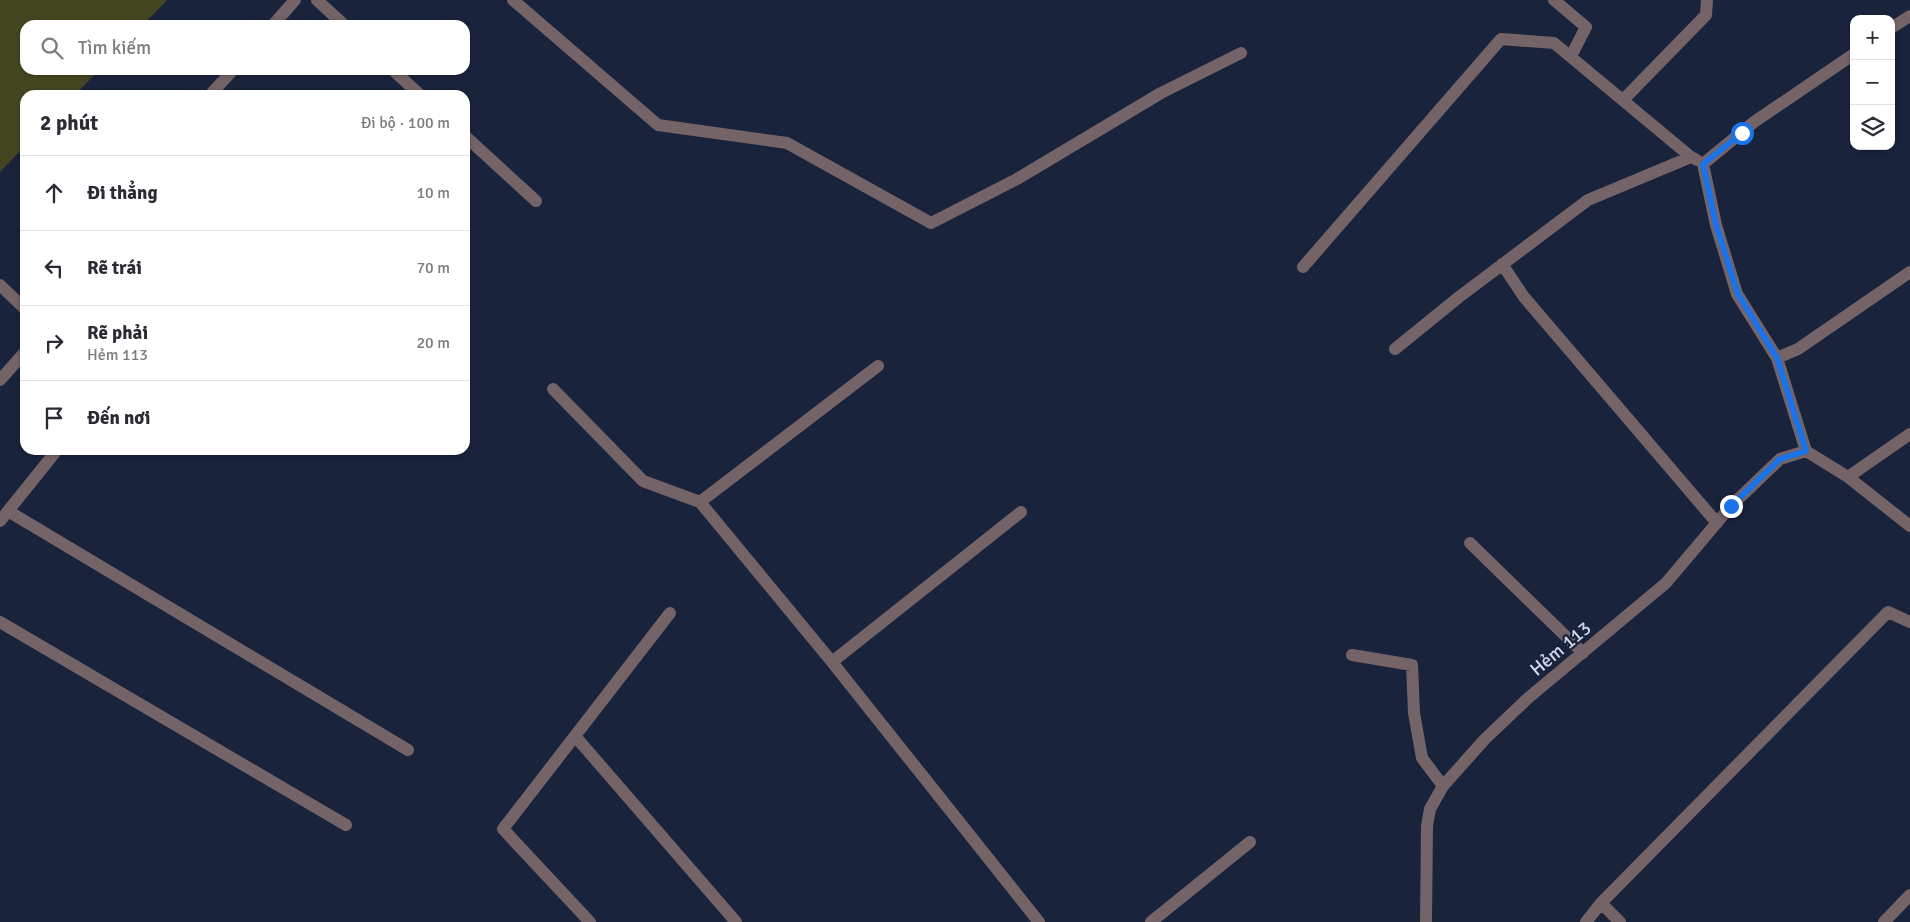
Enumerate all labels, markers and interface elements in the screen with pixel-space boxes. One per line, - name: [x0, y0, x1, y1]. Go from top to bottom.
- map controls: [1850, 15, 1895, 150]
- button: +: [1850, 15, 1895, 60]
- search box: [20, 20, 470, 75]
- icon: search: [38, 34, 66, 62]
- text: Tìm kiếm: [78, 36, 151, 60]
- button: −: [1850, 60, 1895, 105]
- button: layers: [1850, 105, 1895, 150]
- text: 2 phút: [40, 110, 98, 136]
- text: Đi bộ · 100 m: [361, 113, 450, 133]
- route start: [1731, 122, 1754, 145]
- icon: ahead: [40, 179, 68, 207]
- text: Đi thẳng: [87, 181, 158, 205]
- text: 10 m: [416, 183, 450, 203]
- icon: left: [40, 254, 68, 282]
- text: Rẽ trái: [87, 256, 142, 280]
- text: 70 m: [416, 258, 450, 278]
- text: Rẽ phải: [87, 321, 148, 345]
- icon: right: [40, 329, 68, 357]
- text: 20 m: [416, 333, 450, 353]
- text: Hẻm 113: [87, 345, 148, 365]
- icon: arrive: [40, 404, 68, 432]
- text: Đến nơi: [87, 406, 150, 430]
- route end: [1720, 495, 1743, 518]
- street label: Hẻm 113: [1525, 616, 1596, 681]

